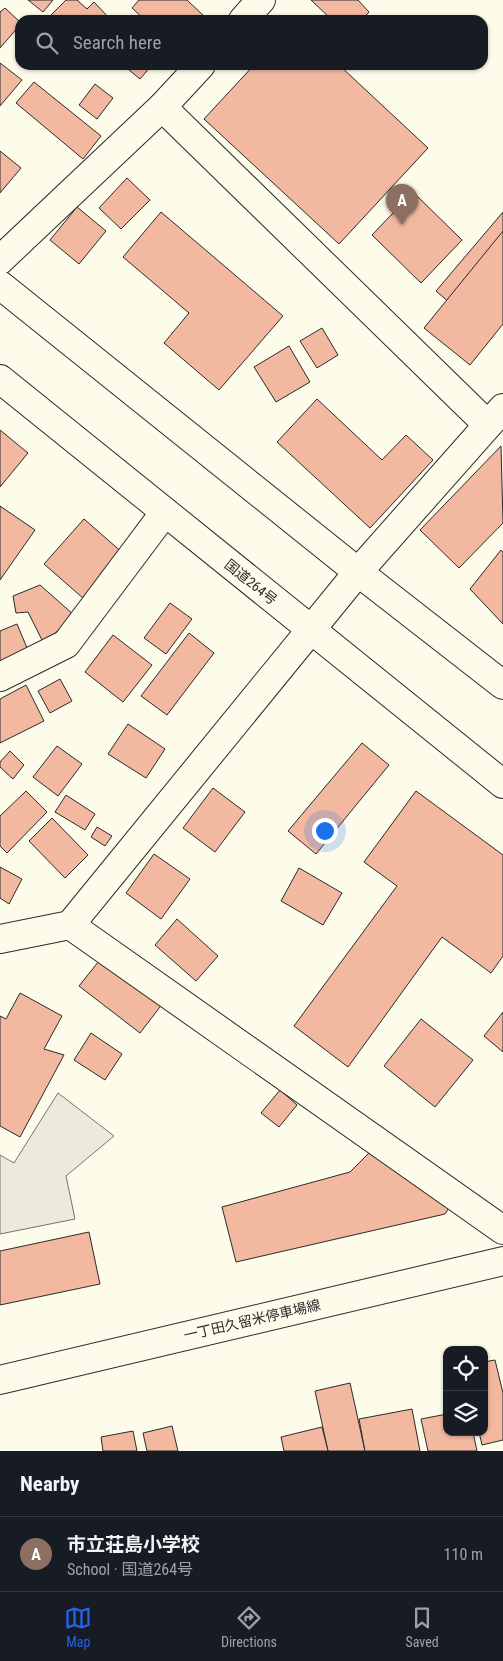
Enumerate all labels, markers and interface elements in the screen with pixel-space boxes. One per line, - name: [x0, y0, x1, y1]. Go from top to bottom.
- search box: [15, 15, 488, 70]
- icon: search: [33, 29, 61, 57]
- text: Search here: [73, 31, 161, 54]
- pin: A: [386, 184, 418, 225]
- street label: 国道264号: [222, 556, 280, 608]
- your location: [312, 818, 338, 844]
- street label: 一丁田久留米停車場線: [182, 1296, 322, 1344]
- map controls: [443, 1346, 488, 1436]
- button: locate: [443, 1346, 488, 1391]
- button: layers: [443, 1391, 488, 1436]
- text: Nearby: [20, 1472, 79, 1496]
- text: 市立荘島小学校: [67, 1533, 200, 1556]
- text: A: [31, 1545, 41, 1564]
- text: 110 m: [444, 1545, 483, 1564]
- text: School · 国道264号: [67, 1560, 193, 1579]
- tab: Map: [64, 1604, 92, 1650]
- tab: Directions: [221, 1604, 277, 1650]
- tab: Saved: [405, 1604, 439, 1650]

